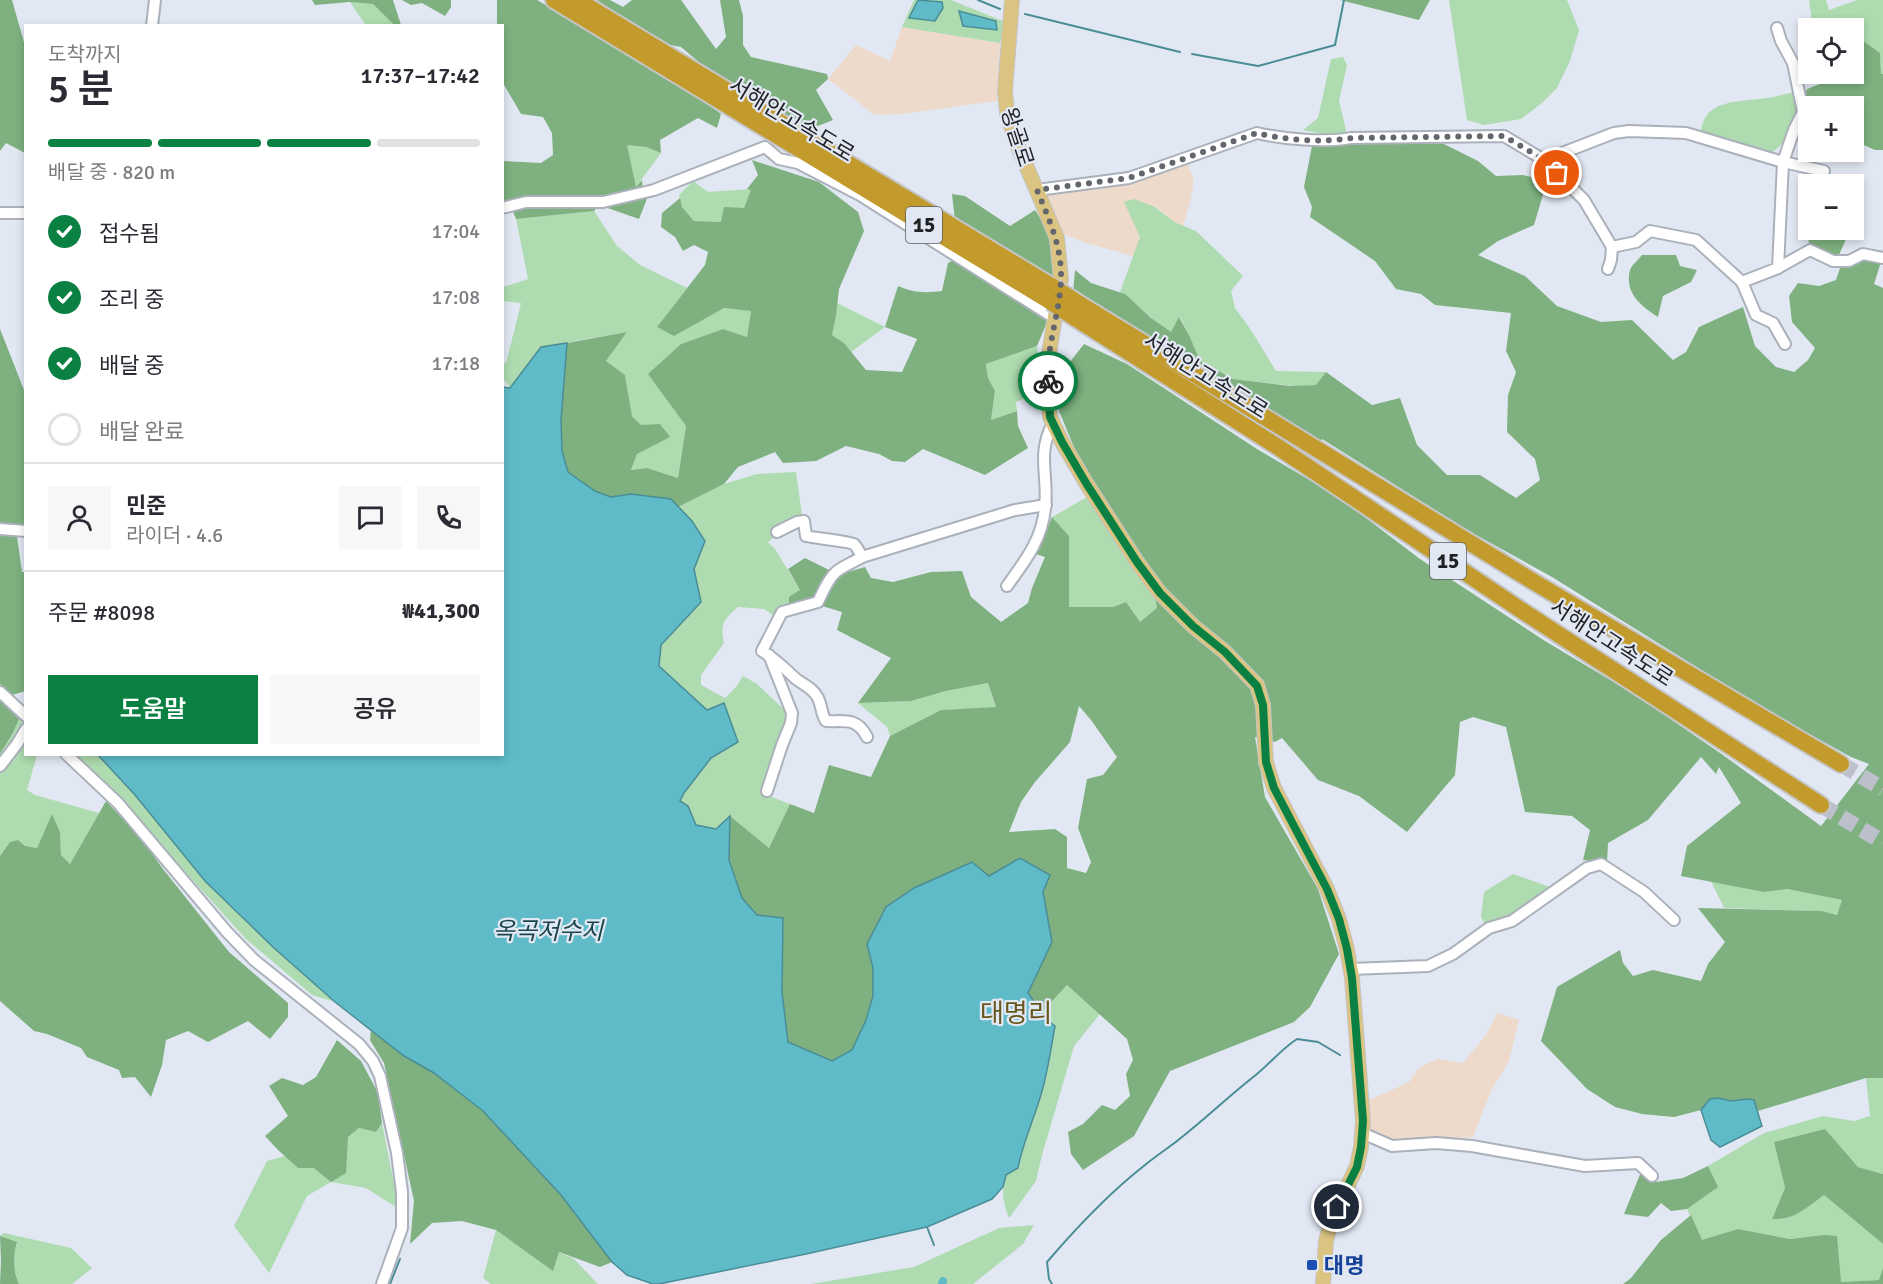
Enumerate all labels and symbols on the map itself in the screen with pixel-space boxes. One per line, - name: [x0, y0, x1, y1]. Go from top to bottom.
- street label: 서해안고속도로: [724, 71, 859, 167]
- street label: 왕골로: [995, 104, 1040, 170]
- pin: [1531, 147, 1582, 198]
- road number: 15: [906, 207, 942, 243]
- street label: 서해안고속도로: [1139, 326, 1273, 424]
- courier: [1018, 351, 1078, 411]
- road number: 15: [1430, 543, 1466, 579]
- street label: 서해안고속도로: [1545, 593, 1678, 692]
- water label: 옥곡저수지: [493, 916, 605, 946]
- district label: 대명리: [980, 998, 1052, 1030]
- pin: [1311, 1181, 1362, 1232]
- place label: 대명: [1324, 1252, 1364, 1279]
- marker: 대명: [1305, 1258, 1319, 1272]

